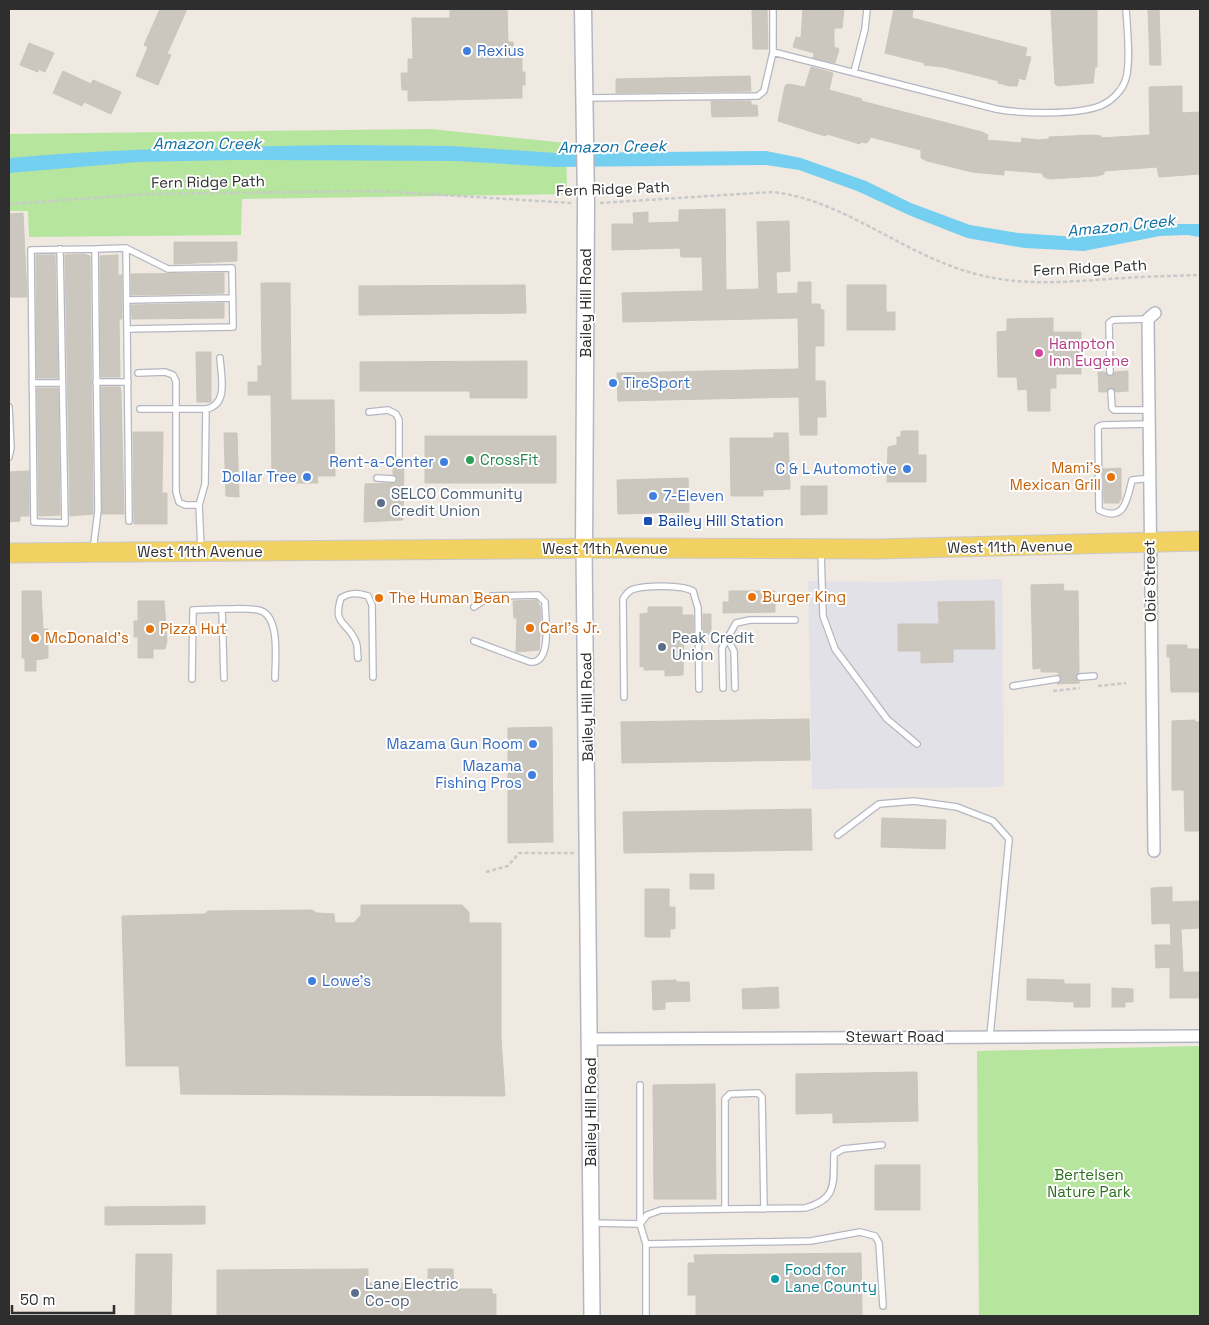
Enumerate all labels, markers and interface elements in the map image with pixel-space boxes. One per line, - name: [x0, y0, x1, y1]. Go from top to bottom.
- place label: Rexius: [477, 41, 525, 60]
- marker: Rexius: [461, 45, 473, 57]
- water label: Amazon Creek: [153, 133, 264, 154]
- water label: Amazon Creek: [558, 135, 669, 158]
- street label: Fern Ridge Path: [151, 171, 265, 192]
- street label: Fern Ridge Path: [556, 177, 670, 200]
- water label: Amazon Creek: [1066, 209, 1178, 242]
- street label: Bailey Hill Road: [576, 248, 595, 358]
- street label: Fern Ridge Path: [1033, 255, 1147, 280]
- place label: Hampton Inn Eugene: [1049, 334, 1129, 370]
- marker: Hampton Inn Eugene: [1033, 347, 1045, 359]
- place label: TireSport: [623, 373, 690, 392]
- marker: TireSport: [607, 377, 619, 389]
- place label: CrossFit: [480, 450, 539, 469]
- place label: Rent-a-Center: [329, 452, 434, 471]
- marker: CrossFit: [464, 454, 476, 466]
- marker: Rent-a-Center: [438, 456, 450, 468]
- place label: Mami's Mexican Grill: [1010, 458, 1101, 494]
- place label: C & L Automotive: [776, 459, 897, 478]
- marker: C & L Automotive: [901, 463, 913, 475]
- place label: Dollar Tree: [222, 467, 297, 486]
- marker: Dollar Tree: [301, 471, 313, 483]
- marker: Mami's Mexican Grill: [1105, 471, 1117, 483]
- place label: SELCO Community Credit Union: [391, 484, 523, 520]
- place label: 7-Eleven: [663, 486, 724, 505]
- marker: 7-Eleven: [647, 490, 659, 502]
- marker: SELCO Community Credit Union: [375, 497, 387, 509]
- place label: Bailey Hill Station: [658, 511, 784, 530]
- marker: Bailey Hill Station: [642, 515, 654, 527]
- street label: West 11th Avenue: [947, 536, 1073, 557]
- street label: West 11th Avenue: [542, 539, 668, 558]
- street label: Obie Street: [1139, 540, 1160, 622]
- street label: West 11th Avenue: [137, 542, 263, 561]
- place label: Burger King: [762, 587, 846, 606]
- place label: The Human Bean: [389, 588, 510, 607]
- marker: Burger King: [746, 591, 758, 603]
- marker: The Human Bean: [373, 592, 385, 604]
- place label: Carl's Jr.: [540, 618, 600, 637]
- place label: Pizza Hut: [160, 619, 227, 638]
- marker: Carl's Jr.: [524, 622, 536, 634]
- marker: Pizza Hut: [144, 623, 156, 635]
- place label: McDonald's: [45, 628, 129, 647]
- place label: Peak Credit Union: [672, 628, 754, 664]
- marker: McDonald's: [29, 632, 41, 644]
- marker: Peak Credit Union: [656, 641, 668, 653]
- street label: Bailey Hill Road: [576, 652, 597, 762]
- place label: Mazama Gun Room: [387, 734, 523, 753]
- marker: Mazama Gun Room: [527, 738, 539, 750]
- place label: Mazama Fishing Pros: [435, 756, 522, 792]
- marker: Mazama Fishing Pros: [526, 769, 538, 781]
- place label: Lowe's: [322, 971, 371, 990]
- marker: Lowe's: [306, 975, 318, 987]
- street label: Stewart Road: [846, 1027, 944, 1046]
- street label: Bailey Hill Road: [581, 1057, 600, 1167]
- park label: Bertelsen Nature Park: [1047, 1165, 1131, 1201]
- place label: Food for Lane County: [785, 1260, 877, 1296]
- marker: Food for Lane County: [769, 1273, 781, 1285]
- place label: Lane Electric Co-op: [365, 1274, 459, 1310]
- scale bar: [12, 1282, 115, 1314]
- marker: Lane Electric Co-op: [349, 1287, 361, 1299]
- text: 50 m: [20, 1290, 55, 1309]

